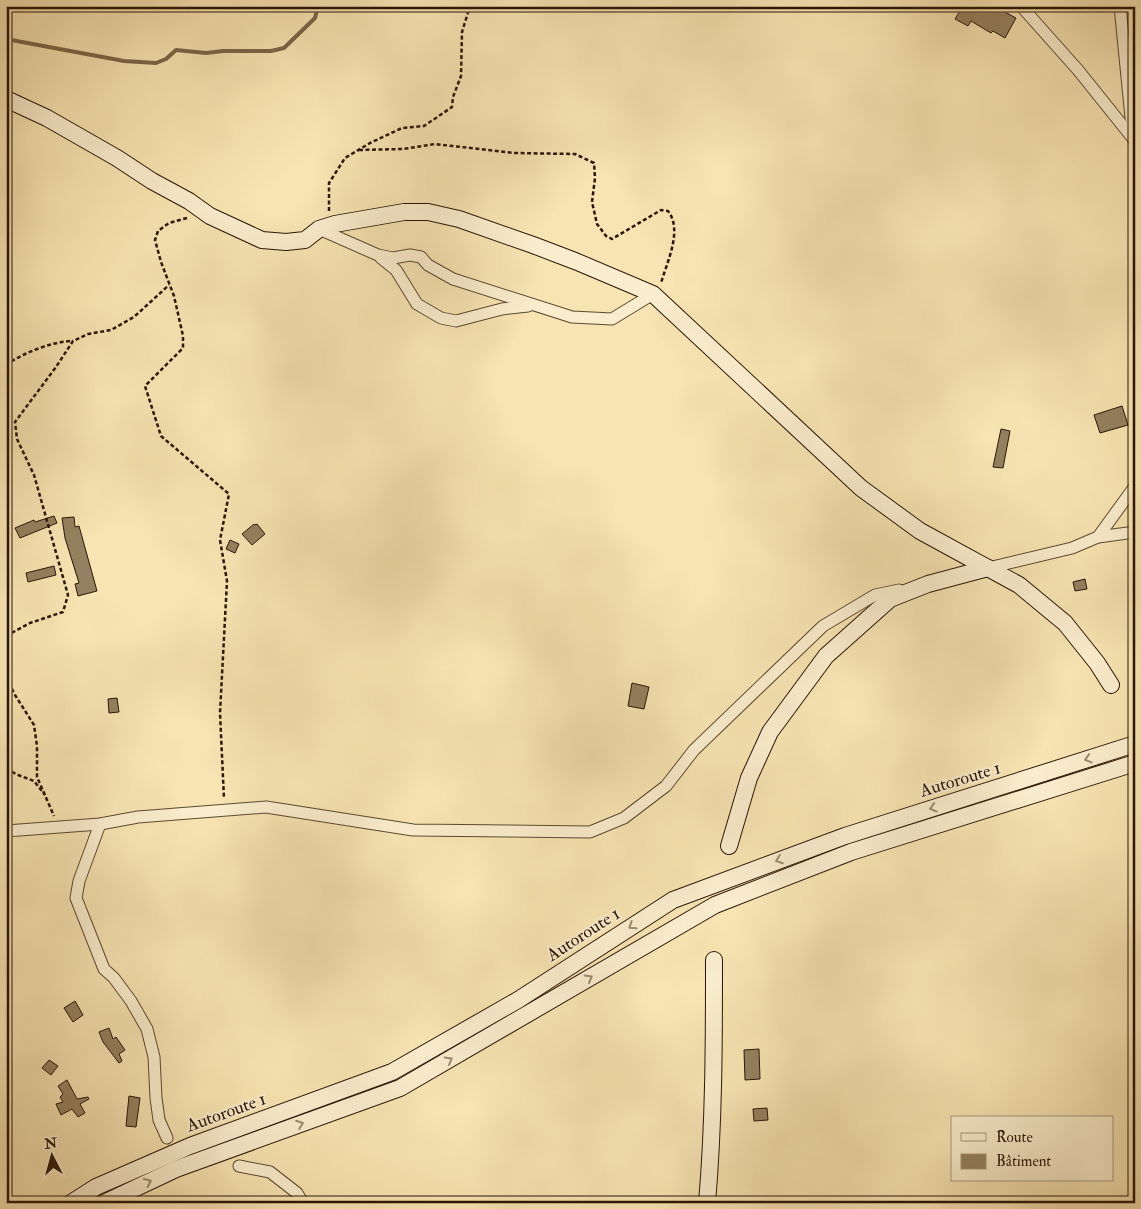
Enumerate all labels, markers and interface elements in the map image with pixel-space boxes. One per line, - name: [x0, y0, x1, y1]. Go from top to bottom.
- one-way arrow: [1085, 753, 1093, 763]
- street label: Autoroute 1: [916, 756, 1003, 803]
- one-way arrow: [930, 802, 938, 812]
- one-way arrow: [776, 854, 784, 864]
- street label: Autoroute 1: [541, 902, 624, 967]
- one-way arrow: [628, 920, 637, 930]
- one-way arrow: [584, 975, 593, 985]
- one-way arrow: [443, 1057, 452, 1067]
- street label: Autoroute 1: [182, 1087, 269, 1138]
- legend: [951, 1116, 1114, 1182]
- one-way arrow: [295, 1120, 304, 1130]
- text: Route: [996, 1128, 1033, 1147]
- north arrow: [28, 1132, 78, 1182]
- text: N: [43, 1134, 58, 1153]
- text: Bâtiment: [996, 1152, 1051, 1171]
- one-way arrow: [143, 1178, 152, 1188]

